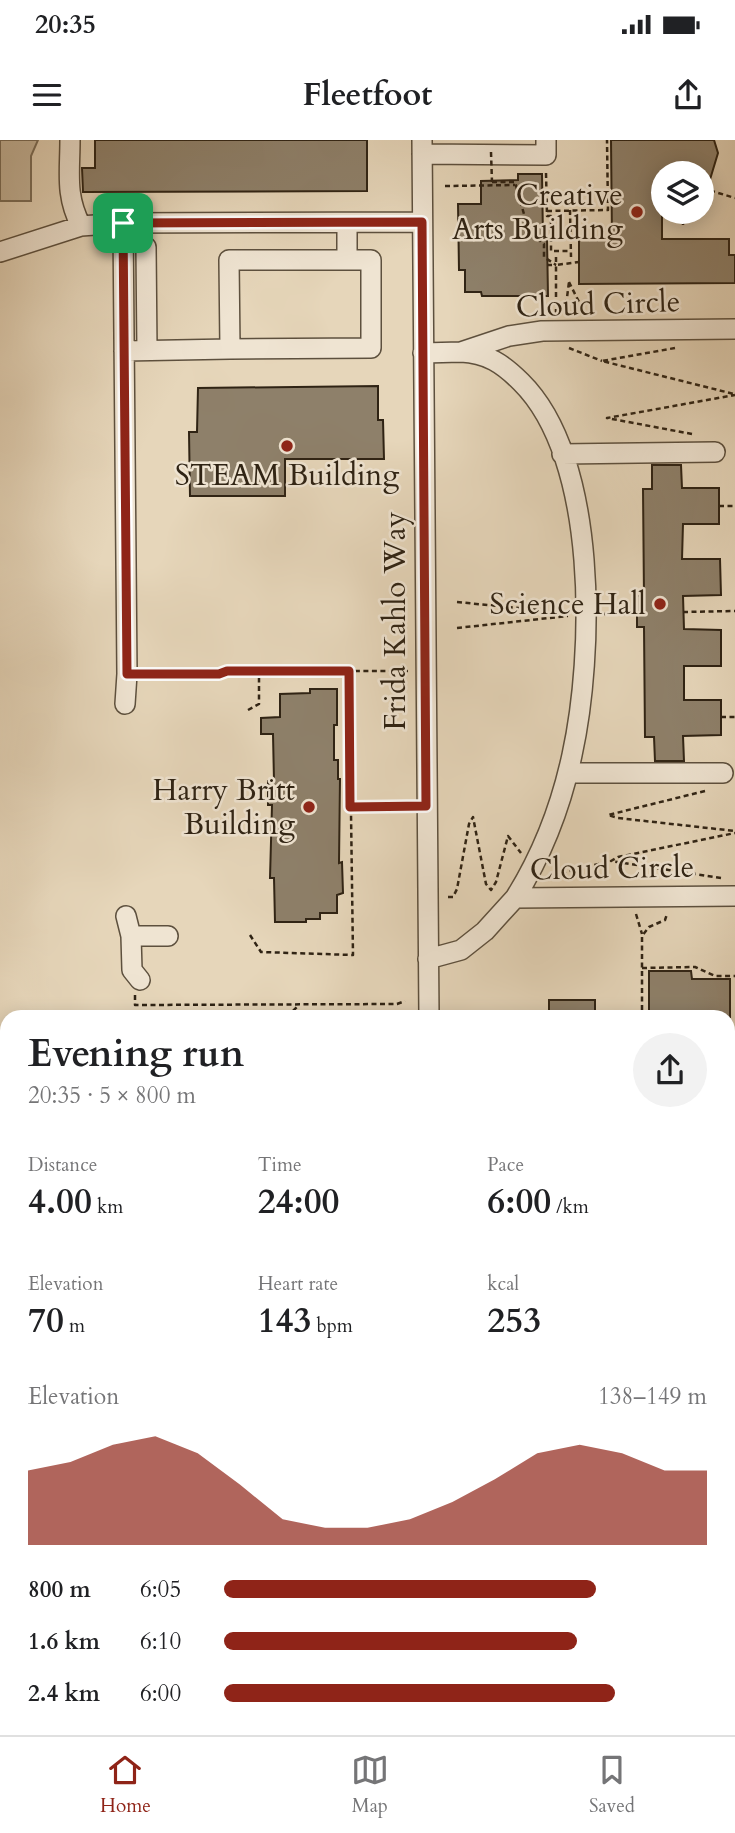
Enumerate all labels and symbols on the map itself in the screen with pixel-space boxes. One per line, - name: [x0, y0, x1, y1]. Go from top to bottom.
- place label: Creative Arts Building: [452, 175, 623, 250]
- pin: [93, 193, 153, 253]
- marker: Creative Arts Building: [629, 204, 645, 220]
- street label: Cloud Circle: [515, 281, 681, 328]
- marker: STEAM Building: [279, 438, 295, 454]
- place label: STEAM Building: [175, 455, 399, 496]
- street label: Frida Kahlo Way: [375, 511, 416, 731]
- place label: Science Hall: [490, 584, 646, 625]
- marker: Science Hall: [652, 596, 668, 612]
- place label: Harry Britt Building: [152, 770, 296, 845]
- marker: Harry Britt Building: [301, 799, 317, 815]
- street label: Cloud Circle: [529, 847, 695, 890]

